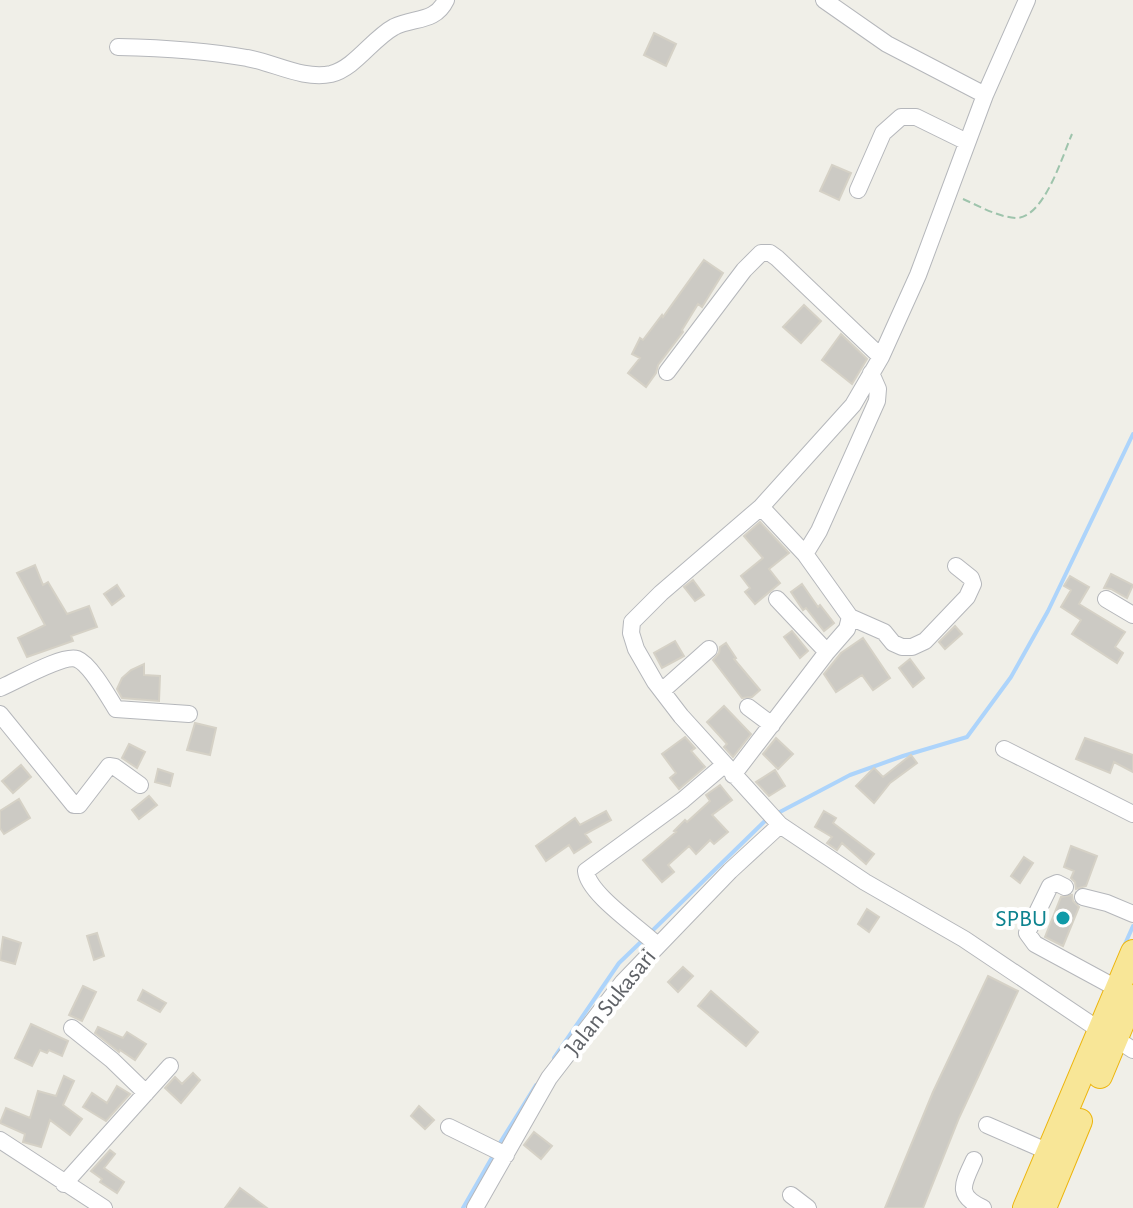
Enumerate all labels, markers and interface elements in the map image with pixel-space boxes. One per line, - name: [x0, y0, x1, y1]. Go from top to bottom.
- place label: SPBU: [995, 907, 1047, 931]
- marker: SPBU: [1054, 909, 1072, 927]
- street label: Jalan Sukasari: [561, 945, 661, 1061]

